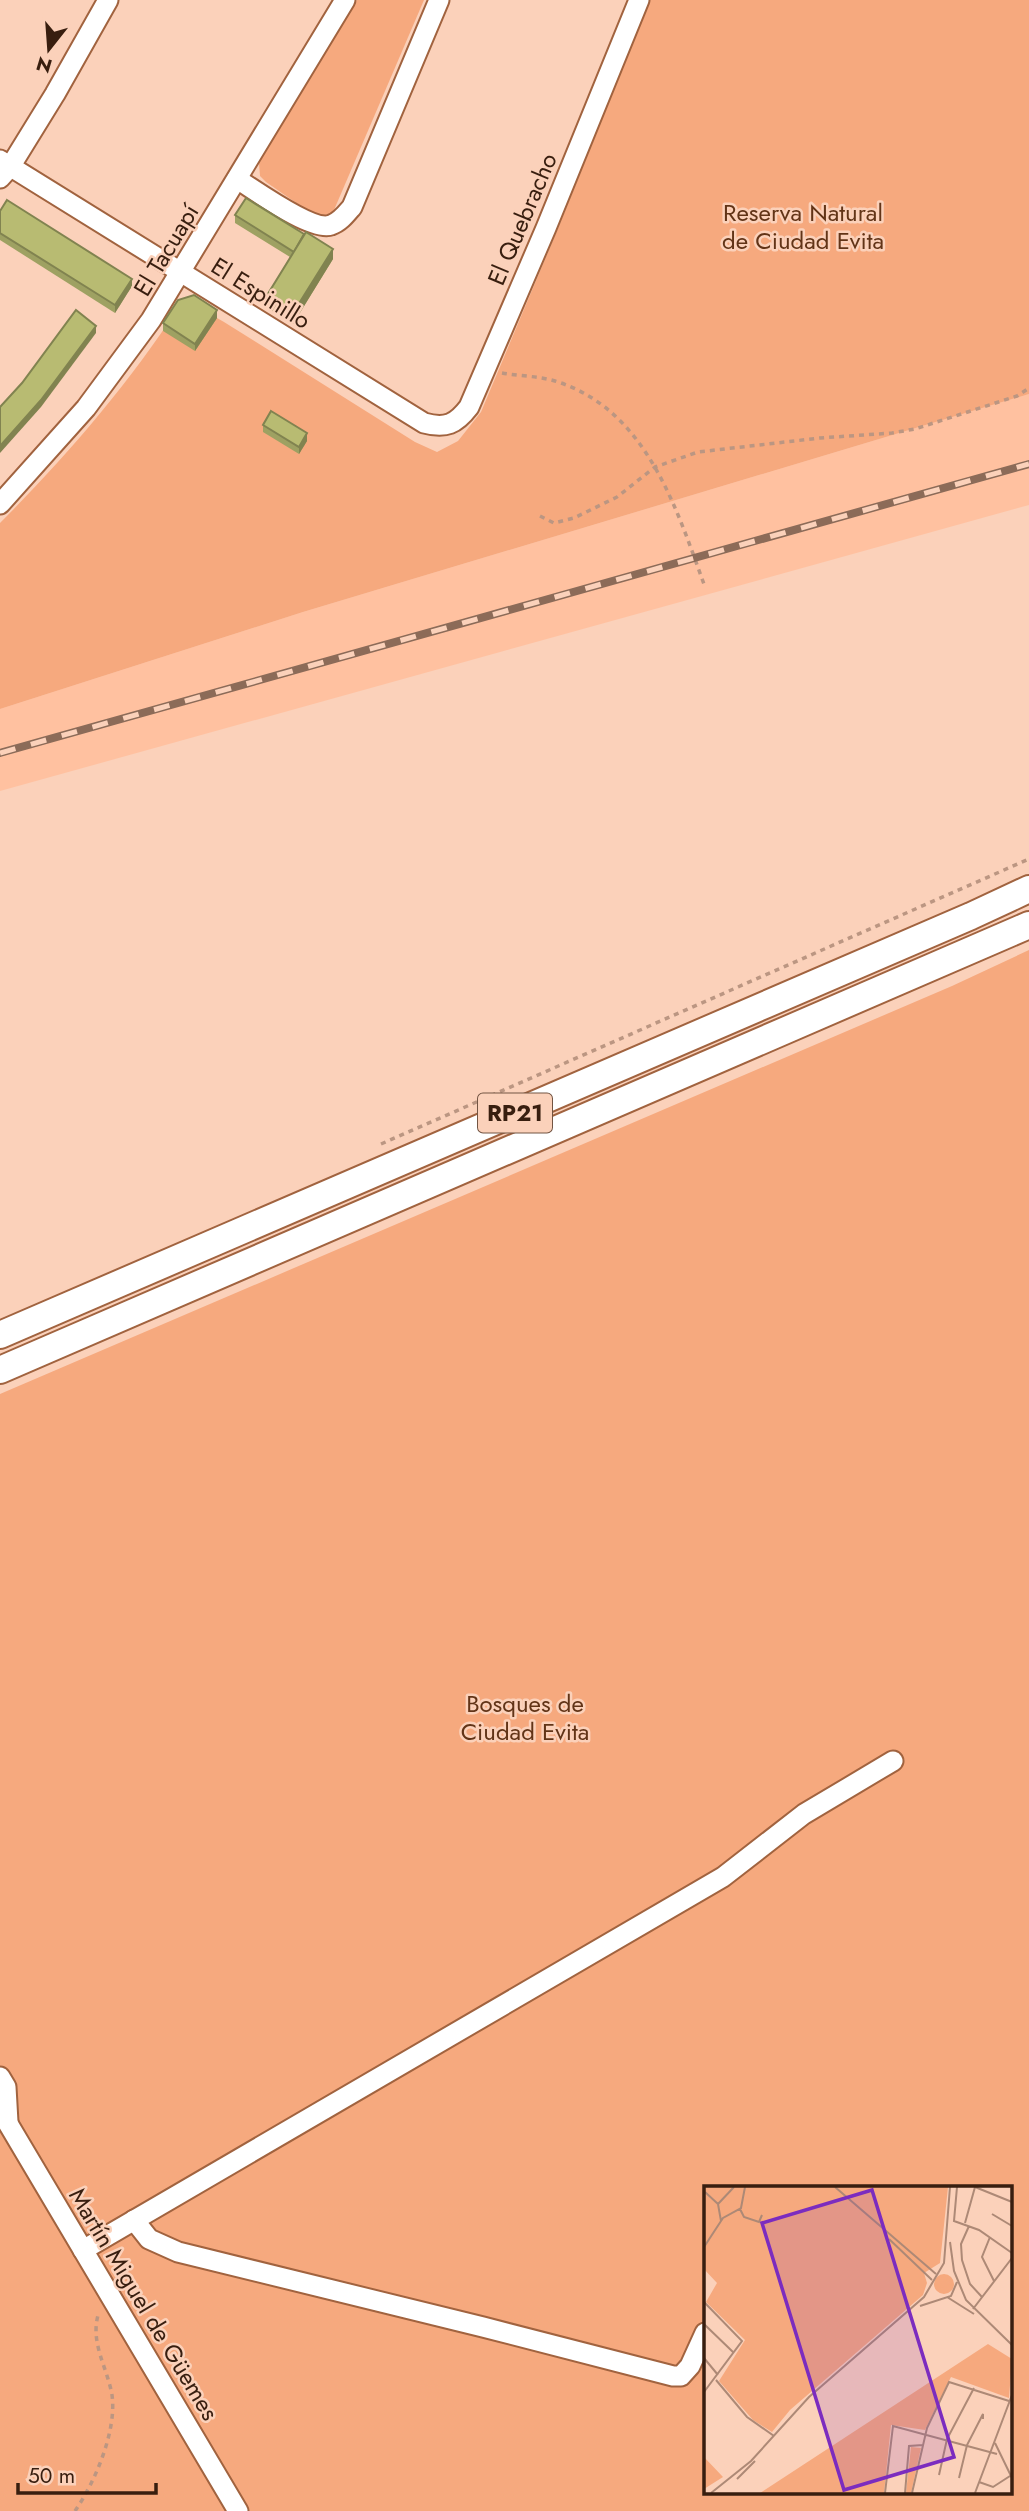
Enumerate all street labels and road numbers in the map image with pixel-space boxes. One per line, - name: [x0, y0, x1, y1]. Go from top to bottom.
- street label: El Quebracho: [478, 148, 566, 290]
- street label: El Tacuapí: [125, 197, 208, 303]
- street label: El Espinillo: [204, 249, 318, 337]
- road number: RP21: [478, 1094, 552, 1132]
- street label: Martín Miguel de Güemes: [61, 2181, 227, 2427]

